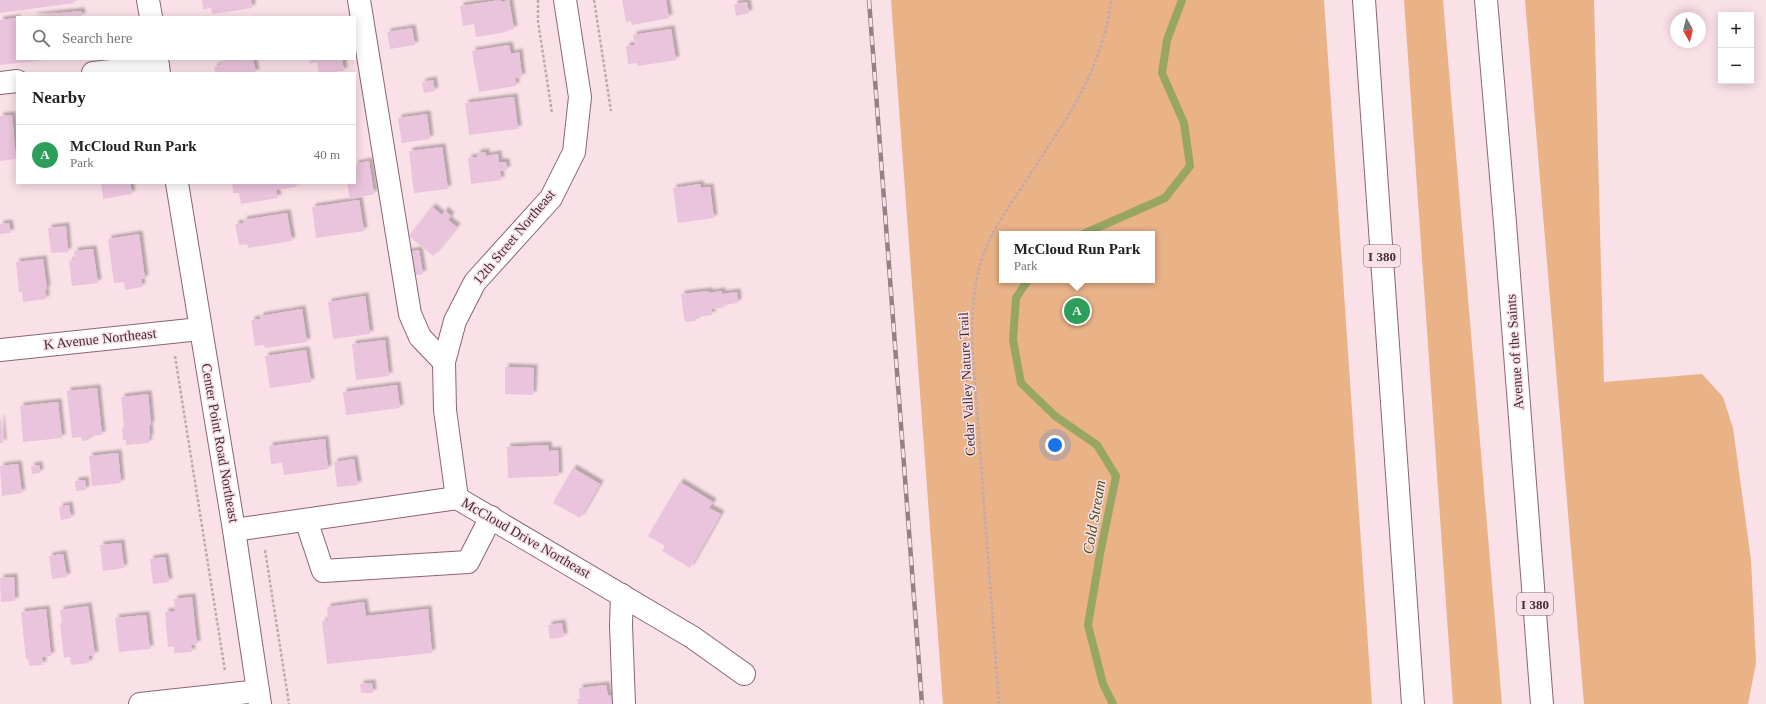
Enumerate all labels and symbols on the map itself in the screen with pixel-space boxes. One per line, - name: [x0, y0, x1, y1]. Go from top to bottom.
- north arrow: [1670, 12, 1706, 48]
- street label: 12th Street Northeast: [470, 187, 558, 287]
- road number: I 380: [1364, 245, 1400, 267]
- street label: Avenue of the Saints: [1503, 294, 1527, 410]
- pin: A: [1064, 296, 1090, 326]
- street label: Cedar Valley Nature Trail: [956, 312, 978, 456]
- street label: K Avenue Northeast: [43, 326, 157, 352]
- street label: Center Point Road Northeast: [199, 362, 241, 524]
- your location: [1045, 435, 1065, 455]
- water label: Cold Stream: [1080, 479, 1108, 555]
- street label: McCloud Drive Northeast: [459, 495, 593, 581]
- road number: I 380: [1517, 593, 1553, 615]

